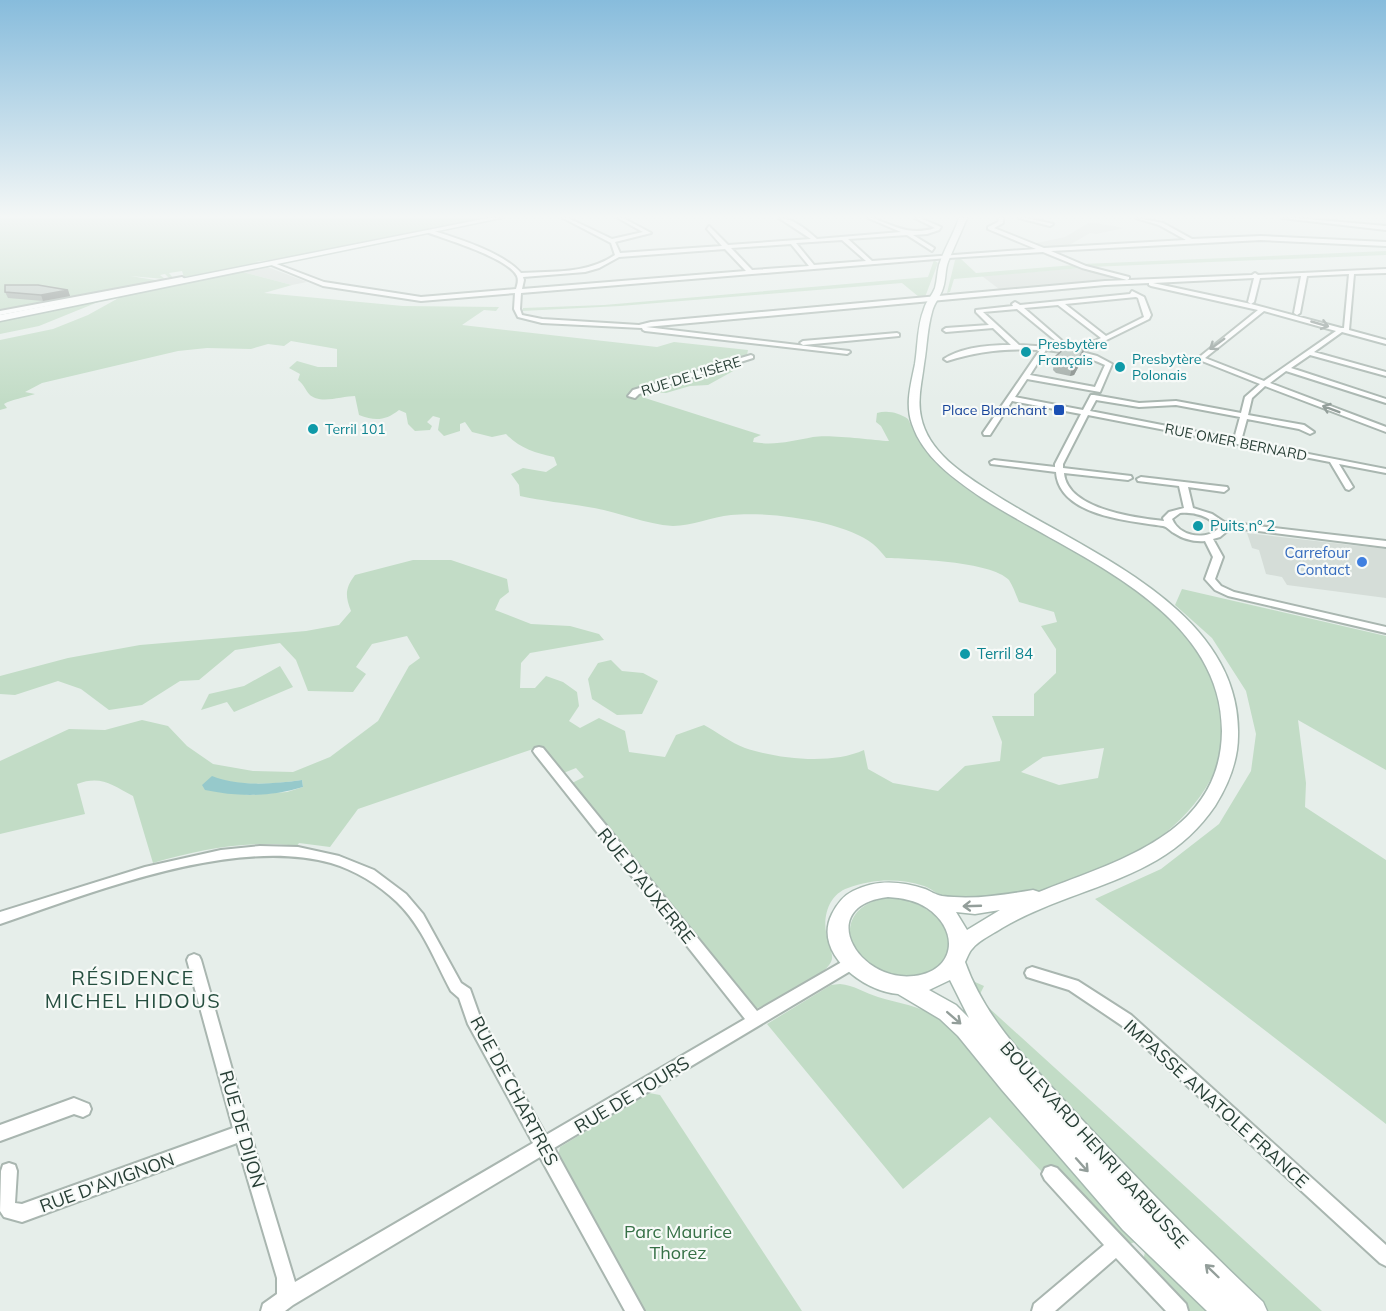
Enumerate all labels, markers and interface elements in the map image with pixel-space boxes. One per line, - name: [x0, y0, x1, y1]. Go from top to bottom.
- one-way arrow: [1310, 319, 1329, 330]
- place label: Presbytère Français: [1038, 335, 1107, 369]
- one-way arrow: [1209, 338, 1225, 351]
- marker: Presbytère Français: [1019, 345, 1033, 359]
- place label: Presbytère Polonais: [1132, 350, 1201, 384]
- street label: RUE DE L'ISÈRE: [639, 352, 743, 400]
- marker: Presbytère Polonais: [1113, 360, 1127, 374]
- place label: Place Blanchant: [942, 401, 1047, 419]
- marker: Place Blanchant: [1052, 403, 1066, 417]
- one-way arrow: [1322, 403, 1341, 414]
- street label: RUE OMER BERNARD: [1163, 419, 1309, 465]
- place label: Terril 101: [325, 420, 386, 438]
- marker: Terril 101: [306, 422, 320, 436]
- place label: Puits n° 2: [1210, 516, 1275, 535]
- marker: Puits n° 2: [1191, 519, 1205, 533]
- place label: Carrefour Contact: [1285, 543, 1351, 579]
- marker: Carrefour Contact: [1355, 555, 1369, 569]
- place label: Terril 84: [977, 644, 1033, 663]
- marker: Terril 84: [958, 647, 972, 661]
- street label: RUE D'AUXERRE: [593, 823, 700, 948]
- one-way arrow: [963, 900, 983, 911]
- district label: RÉSIDENCE MICHEL HIDOUS: [45, 965, 221, 1013]
- one-way arrow: [946, 1011, 961, 1025]
- street label: RUE DE CHARTRES: [465, 1012, 564, 1169]
- street label: IMPASSE ANATOLE FRANCE: [1119, 1014, 1314, 1193]
- street label: BOULEVARD HENRI BARBUSSE: [995, 1036, 1194, 1253]
- street label: RUE DE TOURS: [570, 1051, 694, 1138]
- street label: RUE DE DIJON: [215, 1068, 270, 1190]
- street label: RUE D'AVIGNON: [36, 1147, 177, 1218]
- one-way arrow: [1075, 1157, 1089, 1172]
- park label: Parc Maurice Thorez: [624, 1220, 732, 1264]
- one-way arrow: [1204, 1264, 1219, 1278]

